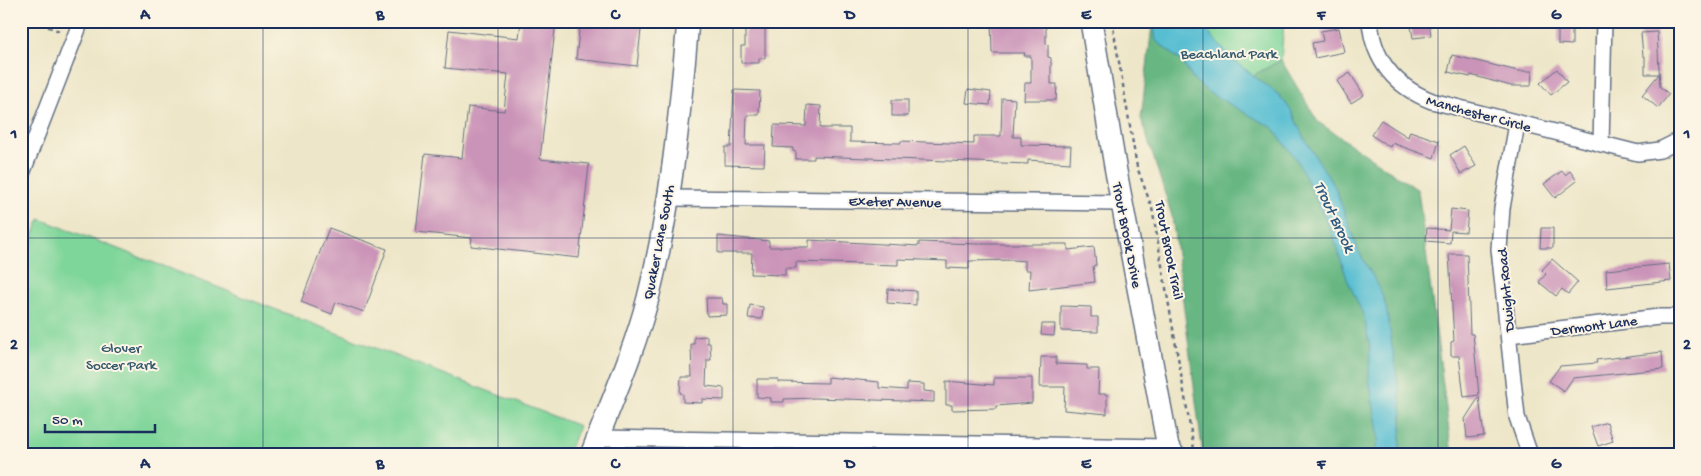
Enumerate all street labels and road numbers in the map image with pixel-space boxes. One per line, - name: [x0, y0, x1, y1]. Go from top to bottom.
- street label: Manchester Circle: [1424, 92, 1533, 138]
- street label: Trout Brook Drive: [1107, 180, 1145, 290]
- street label: Quaker Lane South: [640, 183, 680, 302]
- street label: Exeter Avenue: [848, 193, 942, 213]
- street label: Trout Brook Trail: [1149, 198, 1186, 301]
- street label: Dwight Road: [1494, 246, 1520, 333]
- street label: Dermont Lane: [1549, 313, 1639, 341]

